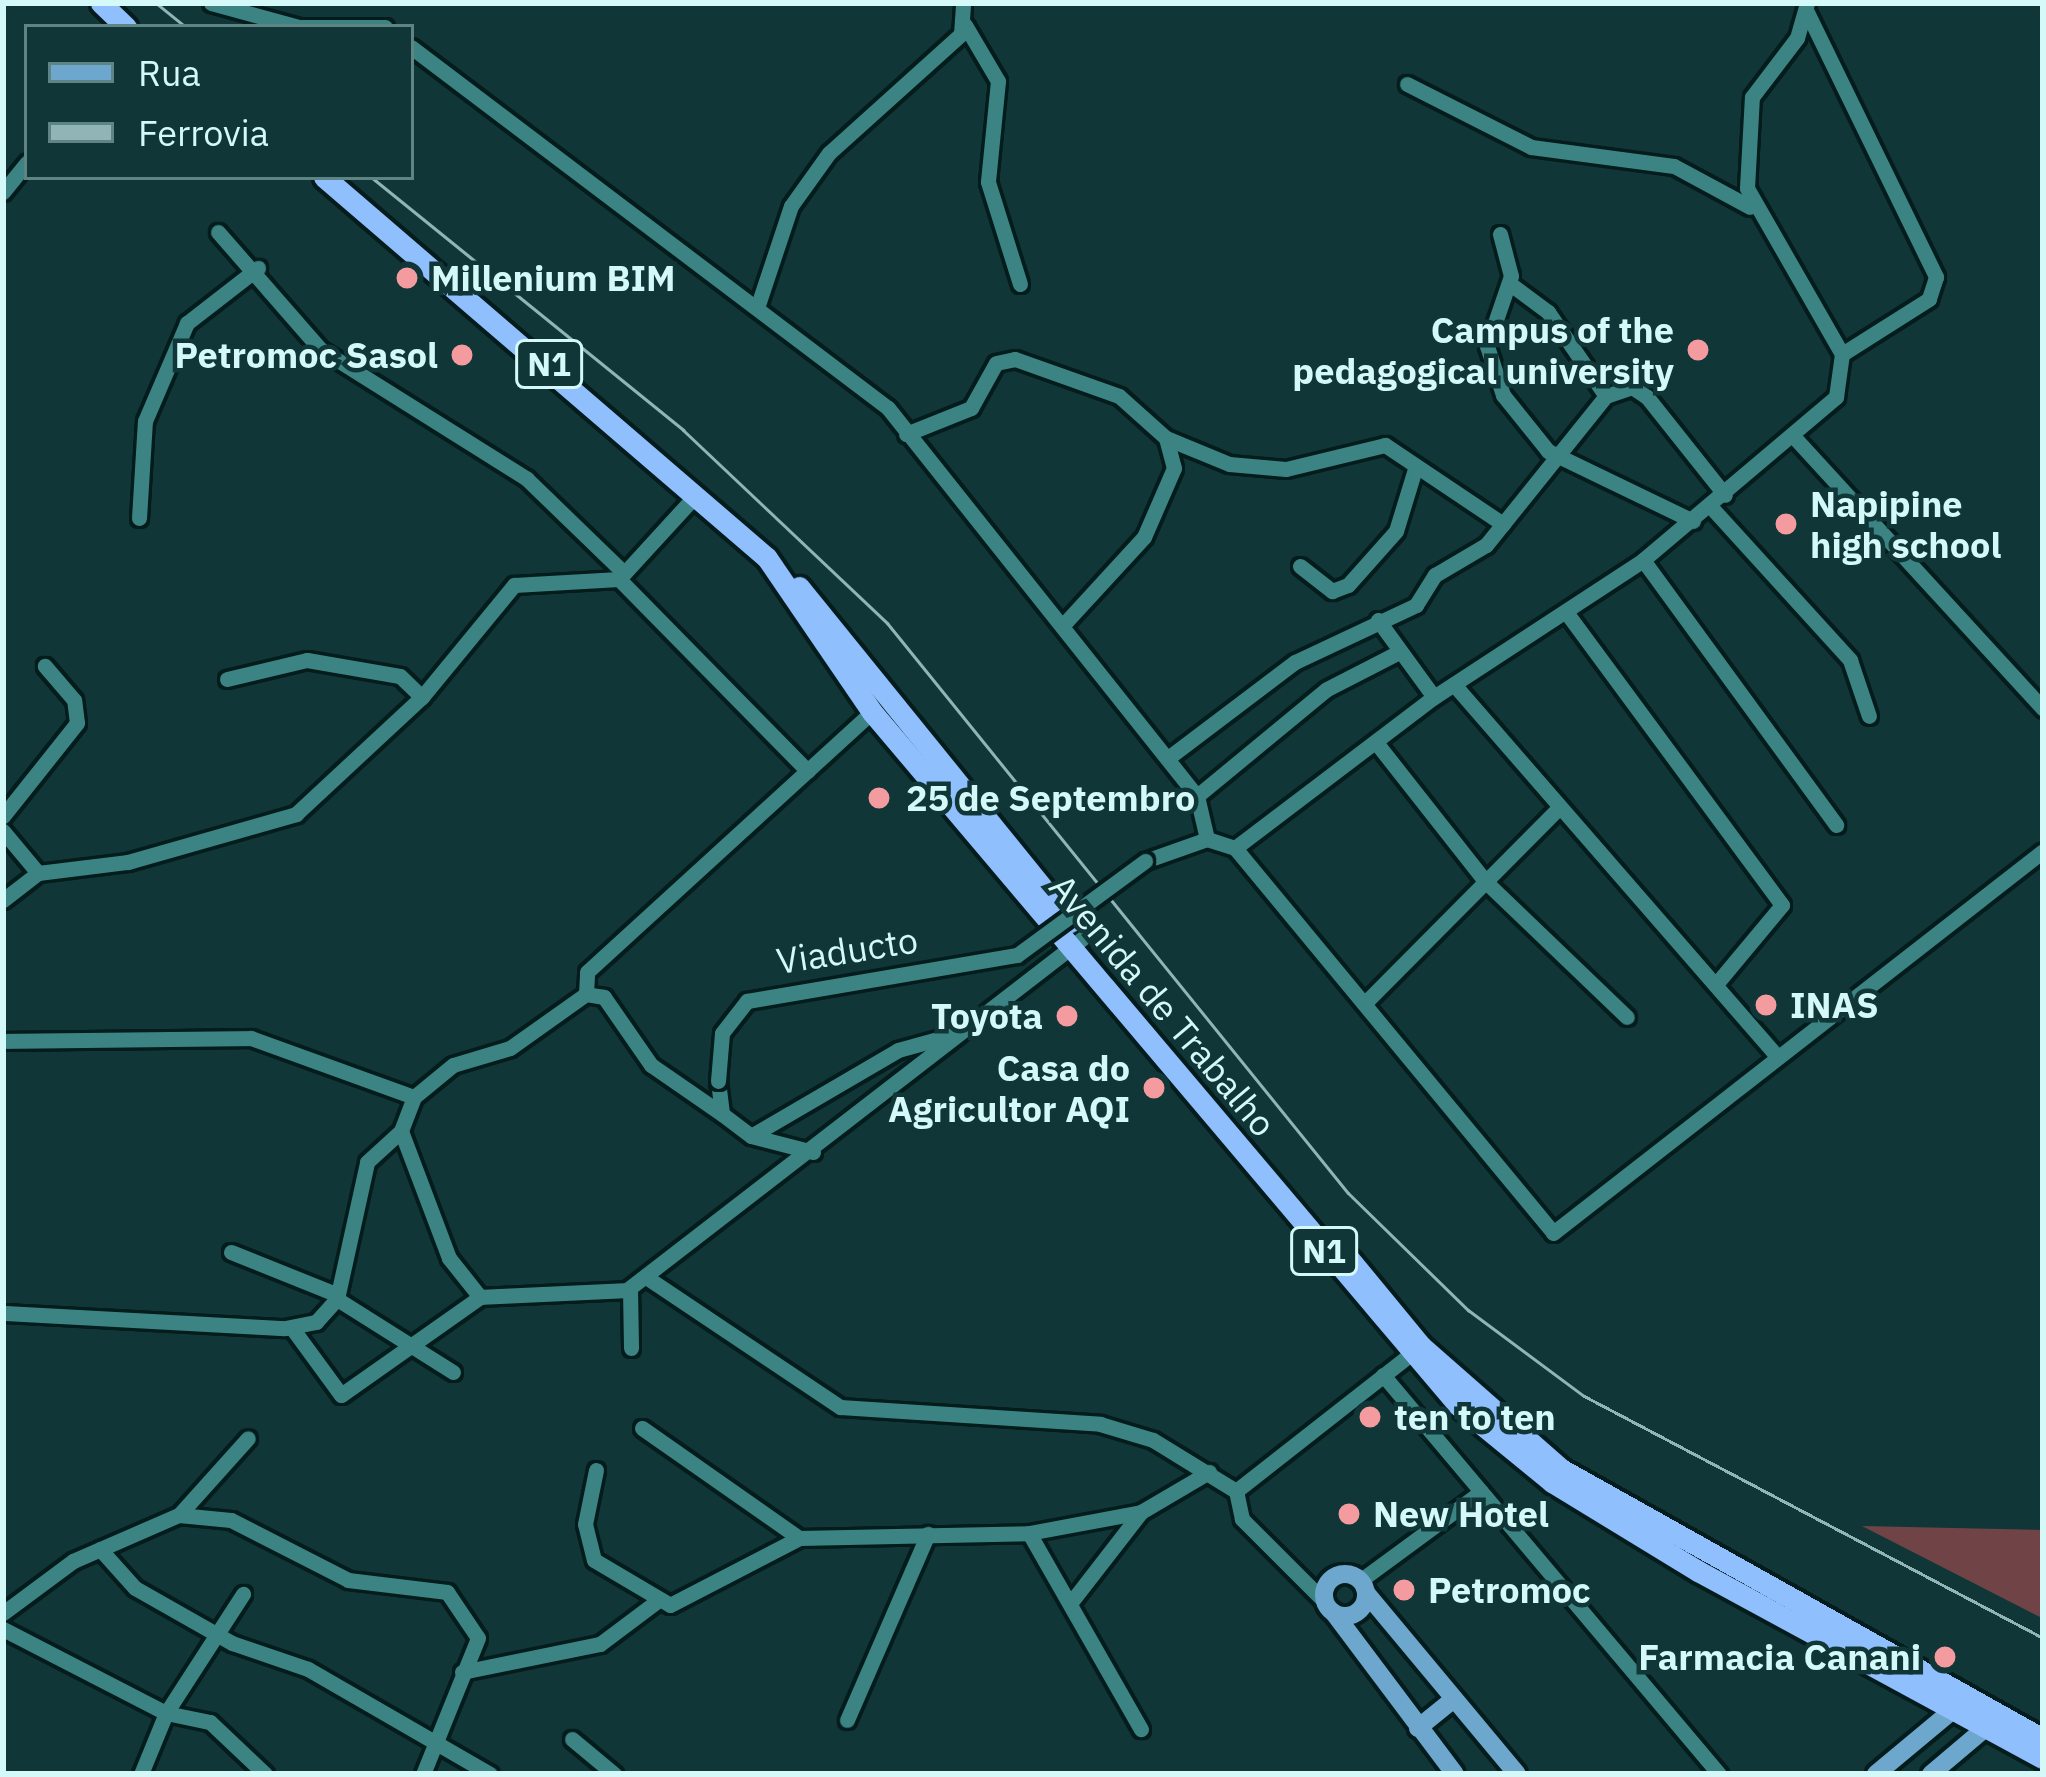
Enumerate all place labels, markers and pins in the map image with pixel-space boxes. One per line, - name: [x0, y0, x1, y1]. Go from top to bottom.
- place label: Millenium BIM: [431, 256, 675, 300]
- marker: Millenium BIM: [394, 265, 420, 291]
- place label: Campus of the pedagogical university: [1292, 307, 1674, 392]
- place label: Petromoc Sasol: [175, 333, 438, 377]
- marker: Campus of the pedagogical university: [1685, 337, 1711, 363]
- marker: Petromoc Sasol: [449, 342, 475, 368]
- place label: Napipine high school: [1810, 481, 2001, 566]
- marker: Napipine high school: [1773, 511, 1799, 537]
- place label: 25 de Septembro: [906, 776, 1195, 820]
- marker: 25 de Septembro: [863, 782, 895, 814]
- place label: INAS: [1790, 983, 1879, 1027]
- marker: INAS: [1753, 992, 1779, 1018]
- place label: Toyota: [931, 994, 1043, 1038]
- marker: Toyota: [1054, 1003, 1080, 1029]
- place label: Casa do Agricultor AQI: [888, 1045, 1130, 1130]
- marker: Casa do Agricultor AQI: [1141, 1075, 1167, 1101]
- place label: ten to ten: [1394, 1395, 1556, 1439]
- marker: ten to ten: [1357, 1404, 1383, 1430]
- place label: New Hotel: [1373, 1492, 1549, 1536]
- marker: New Hotel: [1336, 1501, 1362, 1527]
- place label: Petromoc: [1428, 1568, 1591, 1612]
- marker: Petromoc: [1391, 1577, 1417, 1603]
- place label: Farmacia Canani: [1638, 1635, 1921, 1679]
- marker: Farmacia Canani: [1932, 1644, 1958, 1670]

